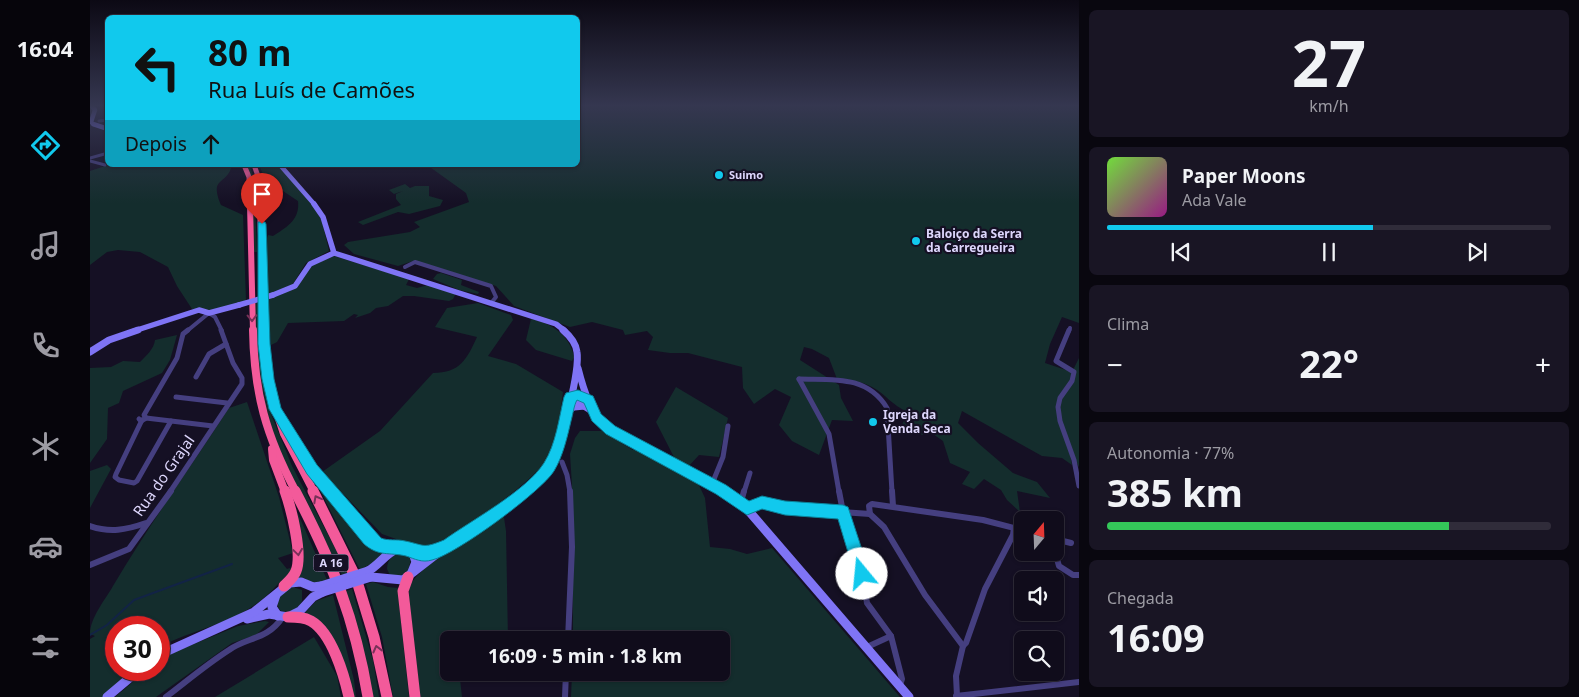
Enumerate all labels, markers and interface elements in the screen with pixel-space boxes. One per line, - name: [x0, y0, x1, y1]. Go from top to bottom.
- text: 27: [1292, 18, 1366, 106]
- text: 80 m: [208, 29, 291, 76]
- text: 16:04: [17, 33, 73, 63]
- icon: left: [125, 35, 190, 100]
- text: Rua Luís de Camões: [208, 74, 415, 104]
- text: km/h: [1309, 95, 1349, 117]
- icon: directions: [28, 128, 63, 163]
- icon: ahead: [197, 130, 225, 158]
- text: Depois: [125, 131, 187, 157]
- text: Paper Moons: [1182, 163, 1306, 189]
- place label: Suimo: [729, 167, 763, 182]
- marker: Suimo: [713, 169, 725, 181]
- pin: [241, 173, 283, 224]
- icon: arrive: [248, 180, 276, 208]
- text: Ada Vale: [1182, 189, 1247, 211]
- place label: Baloiço da Serra da Carregueira: [926, 225, 1022, 256]
- icon: music: [28, 228, 63, 263]
- marker: Baloiço da Serra da Carregueira: [910, 235, 922, 247]
- icon: previous: [1167, 238, 1195, 266]
- icon: pause: [1315, 238, 1343, 266]
- icon: next: [1463, 238, 1491, 266]
- text: Clima: [1107, 313, 1149, 335]
- one-way arrow: [247, 314, 257, 322]
- icon: phone: [28, 328, 63, 363]
- text: 22°: [1299, 337, 1359, 389]
- text: −: [1107, 345, 1123, 383]
- text: +: [1535, 345, 1551, 383]
- place label: Igreja da Venda Seca: [883, 406, 951, 437]
- marker: Igreja da Venda Seca: [867, 416, 879, 428]
- icon: climate: [28, 429, 63, 464]
- street label: Rua do Grajal: [128, 431, 198, 520]
- text: Autonomia · 77%: [1107, 442, 1234, 464]
- text: 385 km: [1107, 466, 1243, 518]
- one-way arrow: [313, 495, 323, 504]
- north arrow: [1014, 511, 1064, 561]
- map controls: [1014, 511, 1064, 681]
- icon: car: [28, 529, 63, 564]
- position arrow: [835, 547, 887, 599]
- one-way arrow: [292, 548, 303, 556]
- road number: A 16: [314, 554, 348, 572]
- button: sound: [1014, 571, 1064, 621]
- text: Chegada: [1107, 587, 1174, 609]
- text: 16:09: [1107, 611, 1205, 663]
- speed limit sign: 30: [105, 616, 170, 681]
- icon: filters: [28, 629, 63, 664]
- button: search: [1014, 631, 1064, 681]
- text: 16:09 · 5 min · 1.8 km: [488, 643, 682, 669]
- one-way arrow: [372, 645, 383, 654]

